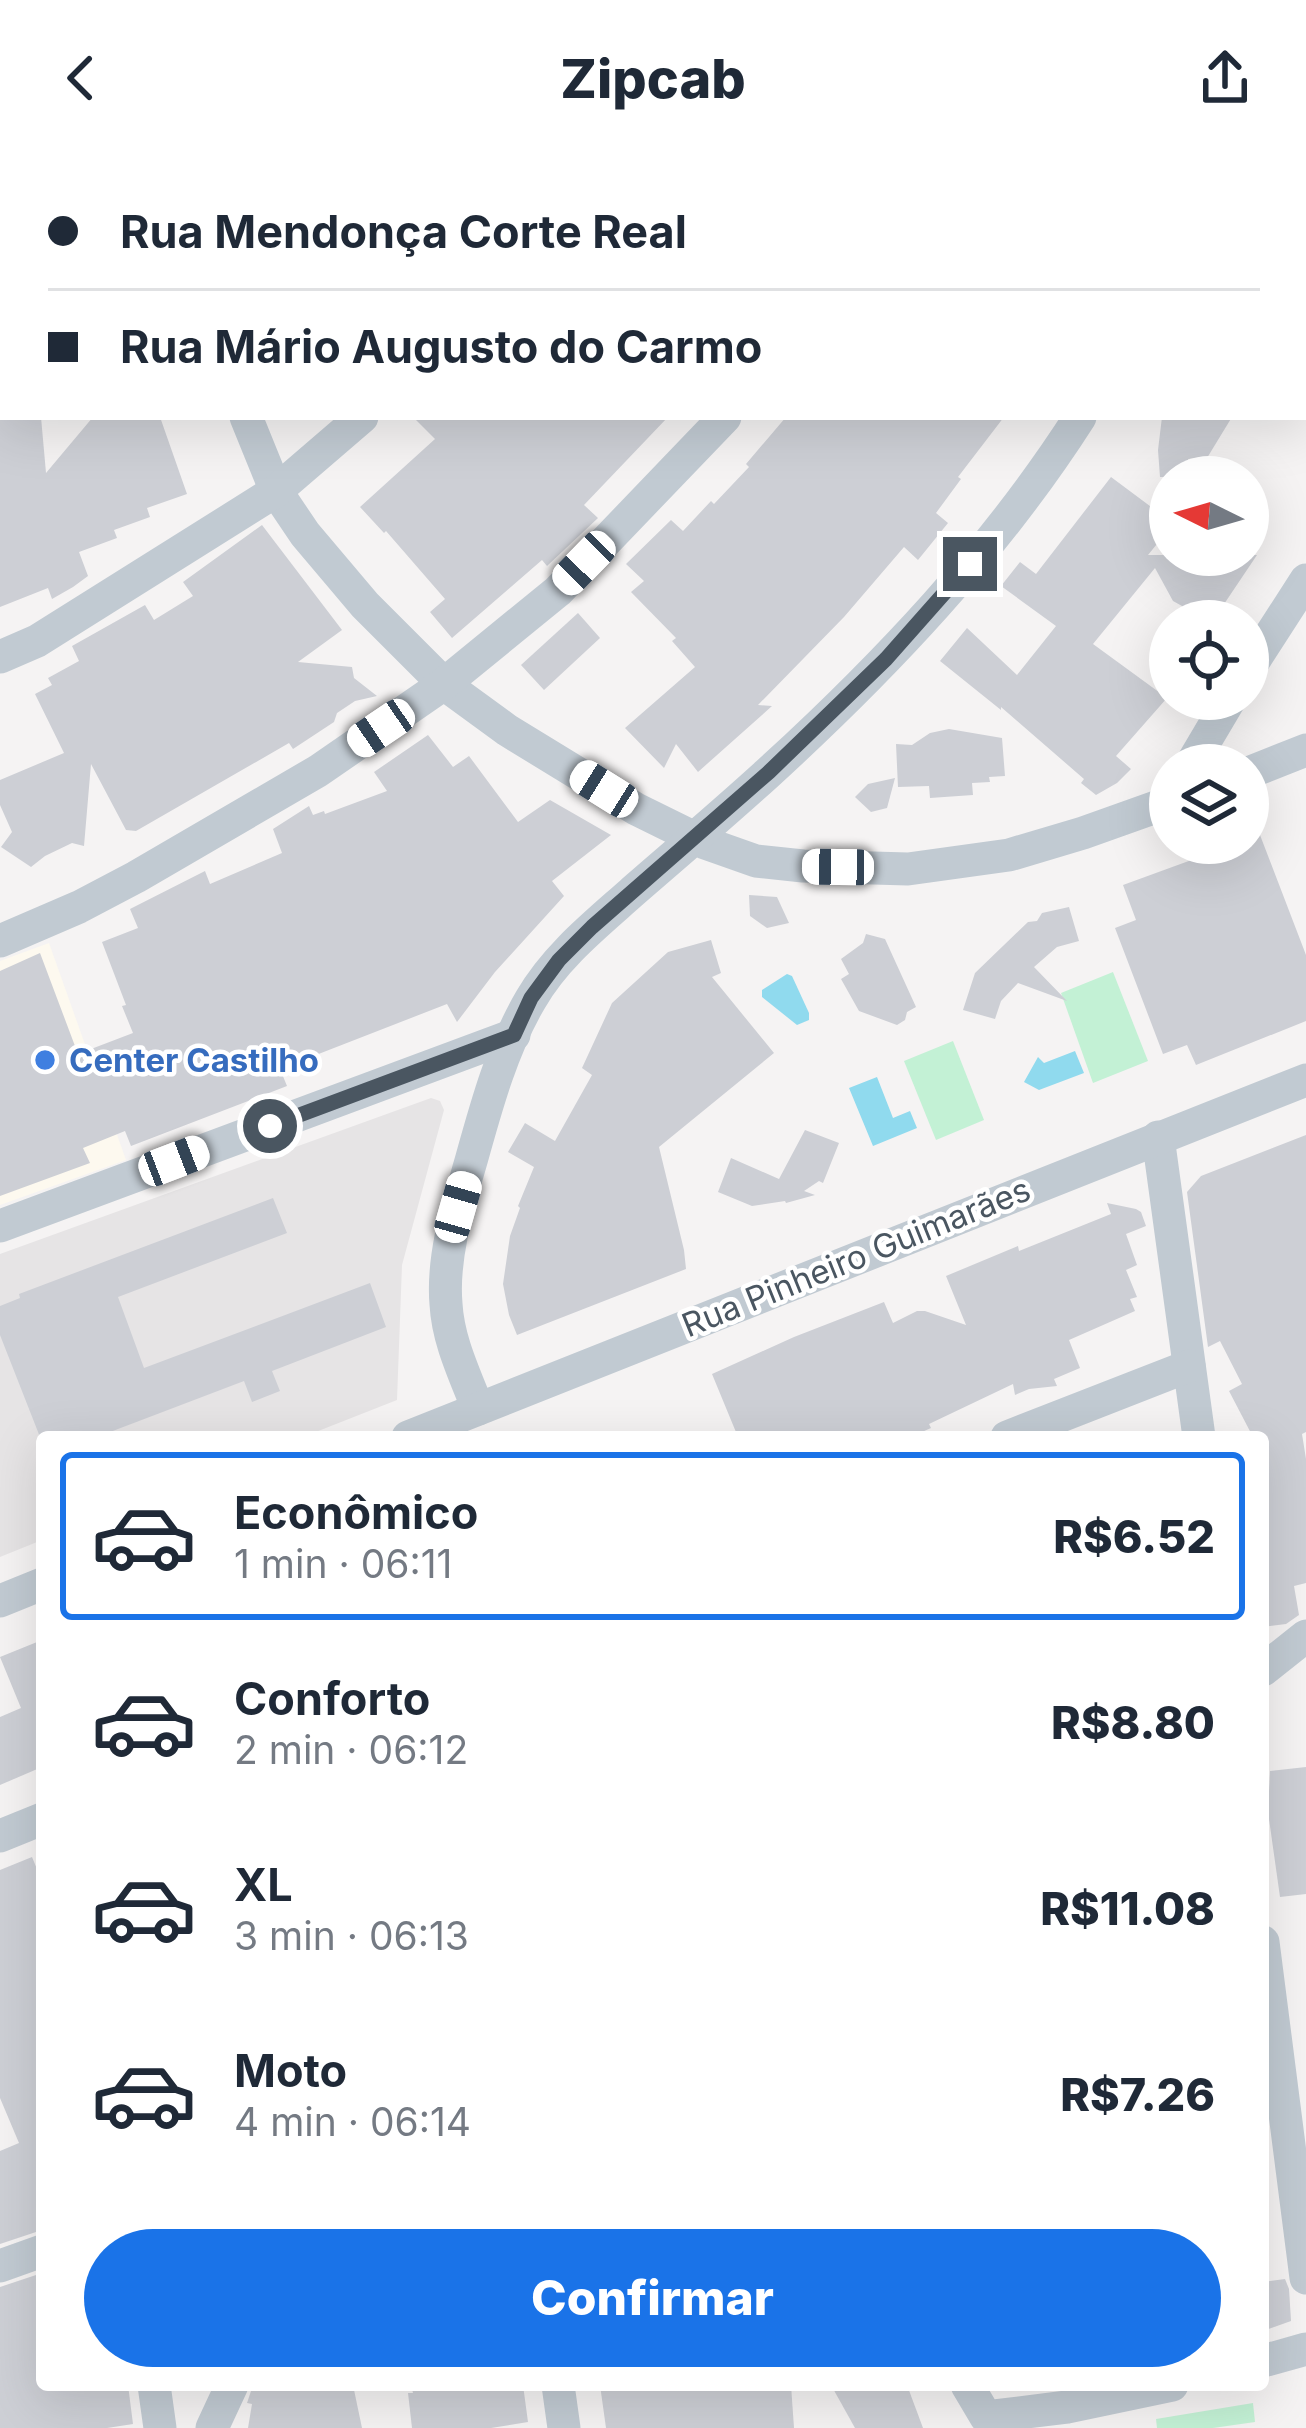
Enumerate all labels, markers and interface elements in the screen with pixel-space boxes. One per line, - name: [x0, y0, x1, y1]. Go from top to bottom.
- icon: back: [48, 45, 114, 111]
- icon: share: [1192, 45, 1258, 111]
- text: Zipcab: [560, 46, 746, 111]
- text: Rua Mendonça Corte Real: [120, 204, 687, 259]
- text: Rua Mário Augusto do Carmo: [120, 319, 762, 374]
- north arrow: [1149, 456, 1269, 576]
- map controls: [1149, 456, 1269, 864]
- car: [546, 525, 622, 601]
- route end: [943, 537, 997, 591]
- button: locate: [1149, 600, 1269, 720]
- car: [341, 693, 421, 763]
- button: layers: [1149, 744, 1269, 864]
- car: [564, 755, 644, 823]
- car: [802, 848, 874, 886]
- place label: Center Castilho: [69, 1040, 319, 1080]
- marker: Center Castilho: [32, 1047, 58, 1073]
- route start: [243, 1099, 297, 1153]
- car: [134, 1131, 214, 1191]
- car: [431, 1167, 485, 1247]
- street label: Rua Pinheiro Guimarães: [676, 1169, 1036, 1345]
- icon: car: [90, 1482, 198, 1590]
- text: Econômico: [234, 1485, 478, 1540]
- text: R$6.52: [1053, 1509, 1215, 1564]
- text: 1 min · 06:11: [234, 1540, 452, 1587]
- icon: car: [90, 1668, 198, 1776]
- text: Conforto: [234, 1671, 430, 1726]
- text: R$8.80: [1051, 1695, 1215, 1750]
- text: 2 min · 06:12: [234, 1726, 468, 1773]
- icon: car: [90, 1854, 198, 1962]
- text: XL: [234, 1857, 293, 1912]
- text: R$11.08: [1040, 1881, 1215, 1936]
- text: 3 min · 06:13: [234, 1912, 469, 1959]
- icon: car: [90, 2040, 198, 2148]
- text: Moto: [234, 2043, 347, 2098]
- text: R$7.26: [1060, 2067, 1215, 2122]
- text: 4 min · 06:14: [234, 2098, 471, 2145]
- button: Confirmar: [84, 2229, 1221, 2367]

